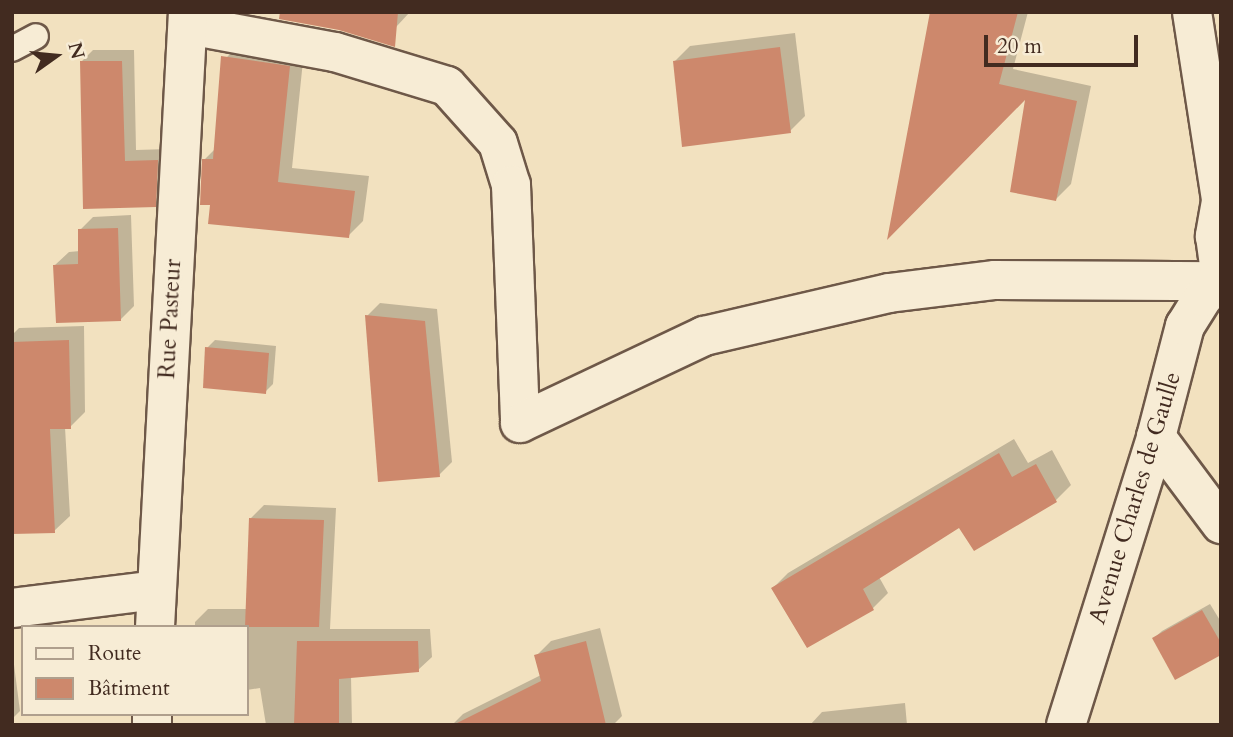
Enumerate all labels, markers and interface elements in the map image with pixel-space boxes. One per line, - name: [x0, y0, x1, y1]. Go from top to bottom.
- north arrow: [21, 21, 91, 91]
- scale bar: [988, 21, 1142, 65]
- text: 20 m: [997, 32, 1042, 61]
- text: N: [62, 39, 91, 62]
- street label: Rue Pasteur: [152, 258, 188, 380]
- street label: Avenue Charles de Gaulle: [1083, 368, 1187, 628]
- legend: [21, 625, 248, 716]
- text: Route: [88, 639, 142, 668]
- text: Bâtiment: [88, 674, 170, 703]

